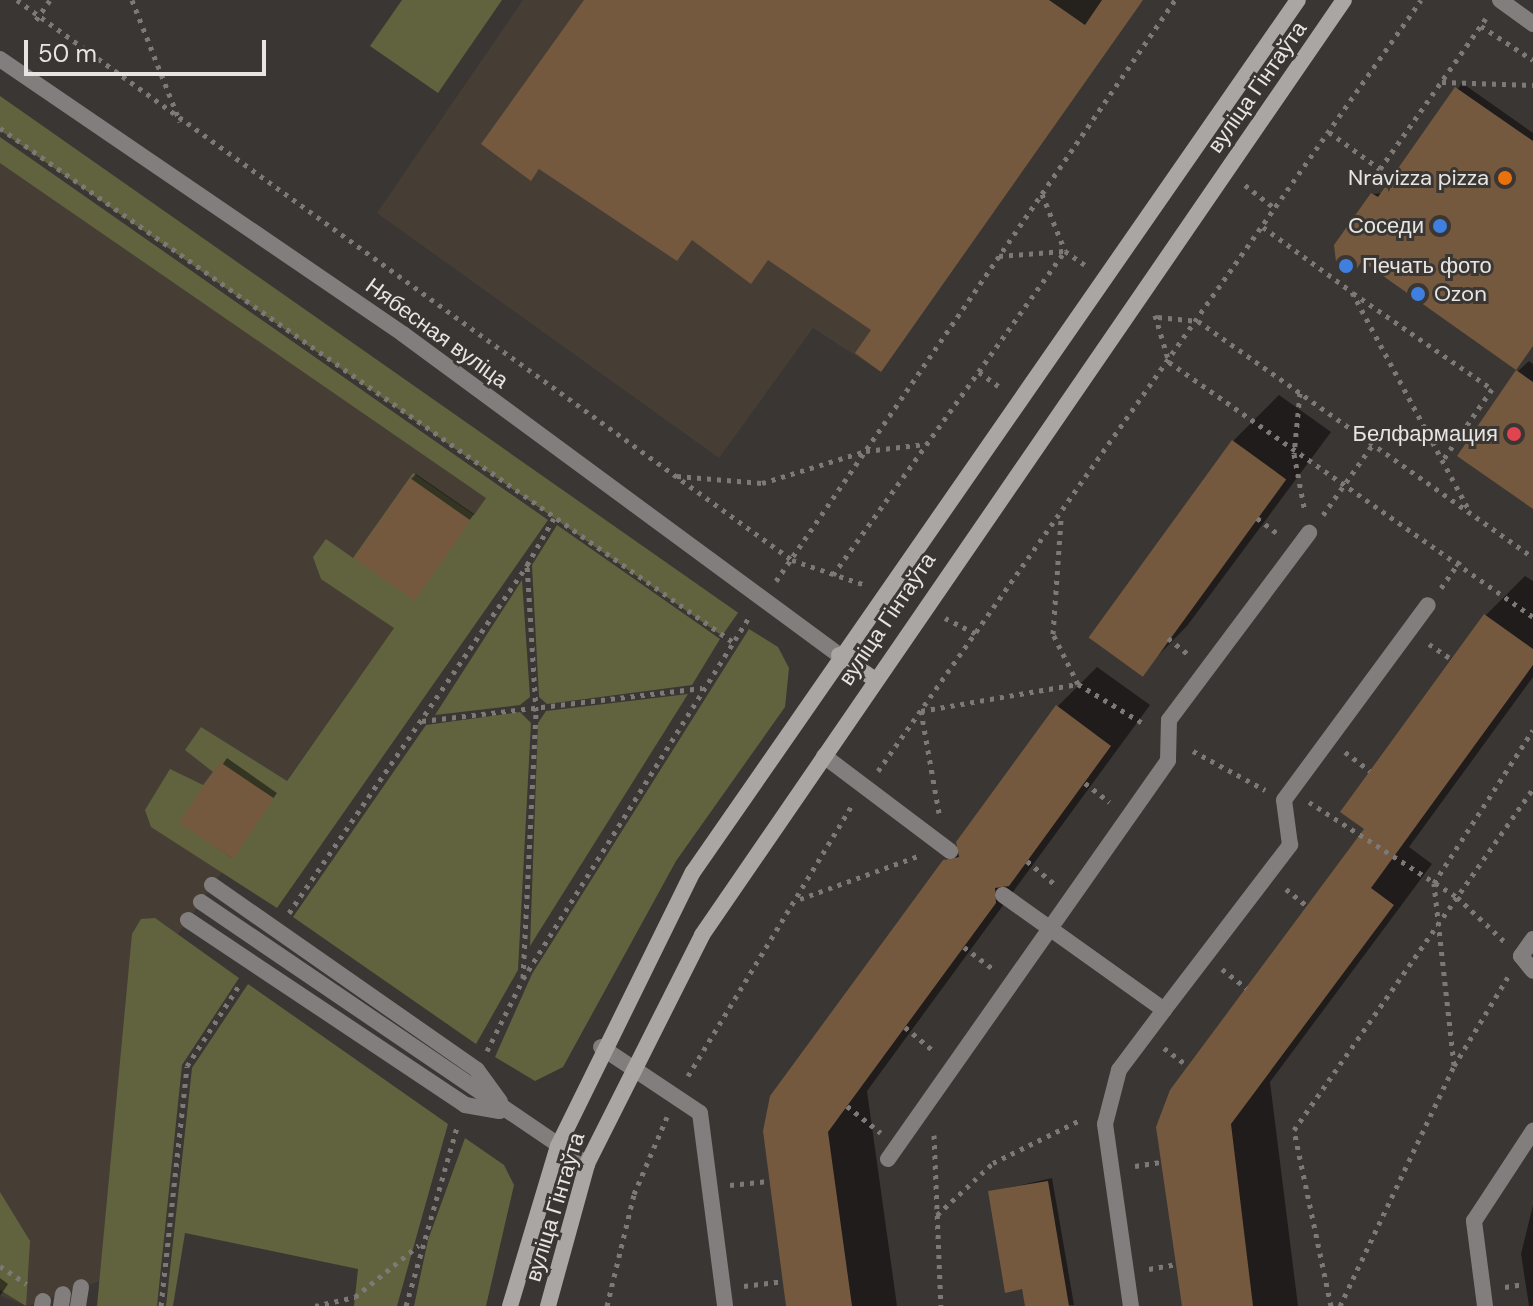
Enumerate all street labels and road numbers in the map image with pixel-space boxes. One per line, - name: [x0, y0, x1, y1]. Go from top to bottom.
- street label: вуліца Гінтаўта: [1202, 16, 1312, 158]
- street label: Нябесная вуліца: [361, 272, 513, 394]
- street label: вуліца Гінтаўта: [833, 548, 941, 690]
- street label: вуліца Гінтаўта: [520, 1129, 590, 1285]

